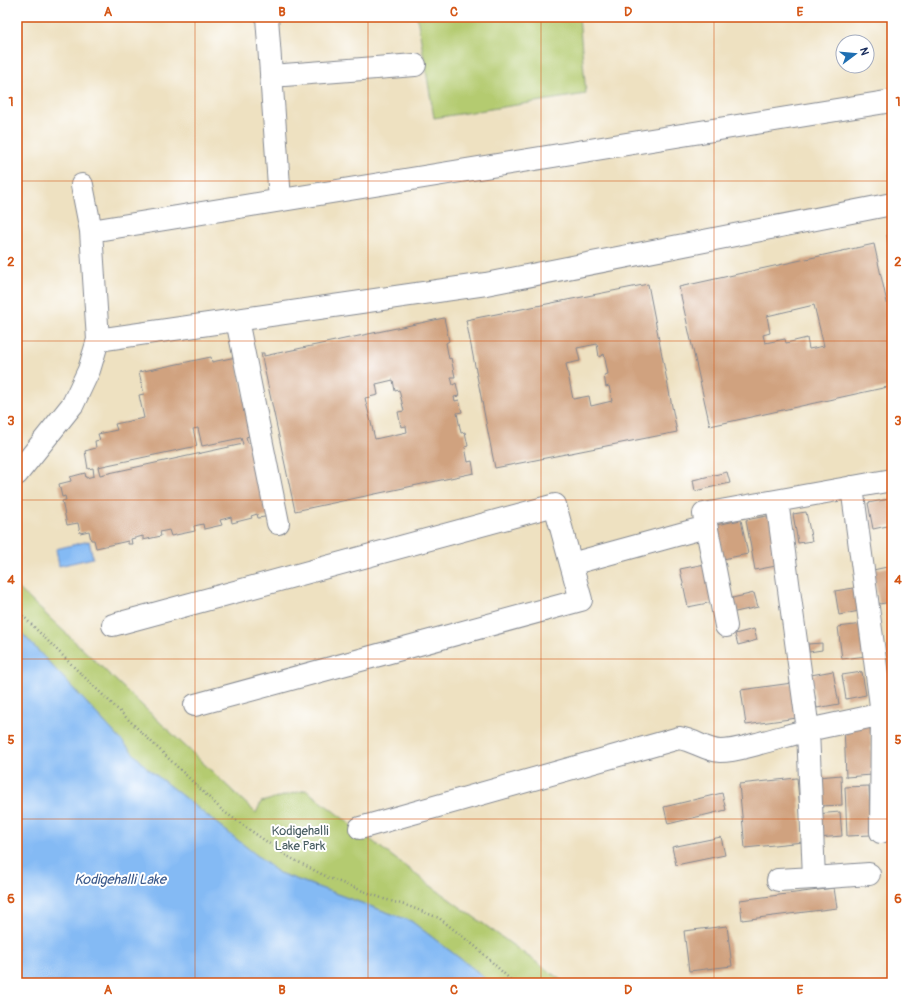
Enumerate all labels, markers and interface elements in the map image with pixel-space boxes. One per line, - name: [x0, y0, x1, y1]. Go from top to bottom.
- text: A: [104, 4, 113, 20]
- text: B: [278, 4, 286, 20]
- text: C: [450, 4, 458, 20]
- text: D: [624, 4, 632, 20]
- text: E: [797, 4, 804, 20]
- north arrow: [835, 34, 875, 74]
- text: N: [857, 46, 872, 57]
- text: 1: [8, 94, 14, 110]
- text: 1: [895, 94, 901, 110]
- text: 2: [7, 254, 15, 270]
- text: 2: [894, 254, 902, 270]
- text: 3: [7, 413, 15, 429]
- text: 3: [894, 413, 902, 429]
- text: 4: [7, 572, 15, 588]
- text: 4: [894, 572, 902, 588]
- text: 5: [7, 732, 15, 748]
- text: 5: [894, 732, 902, 748]
- park label: Kodigehalli Lake Park: [271, 823, 329, 854]
- water label: Kodigehalli Lake: [74, 871, 168, 888]
- text: 6: [7, 891, 15, 907]
- text: 6: [894, 891, 902, 907]
- text: A: [104, 982, 113, 998]
- text: B: [278, 982, 286, 998]
- text: C: [450, 982, 458, 998]
- text: D: [624, 982, 632, 998]
- text: E: [797, 982, 804, 998]

